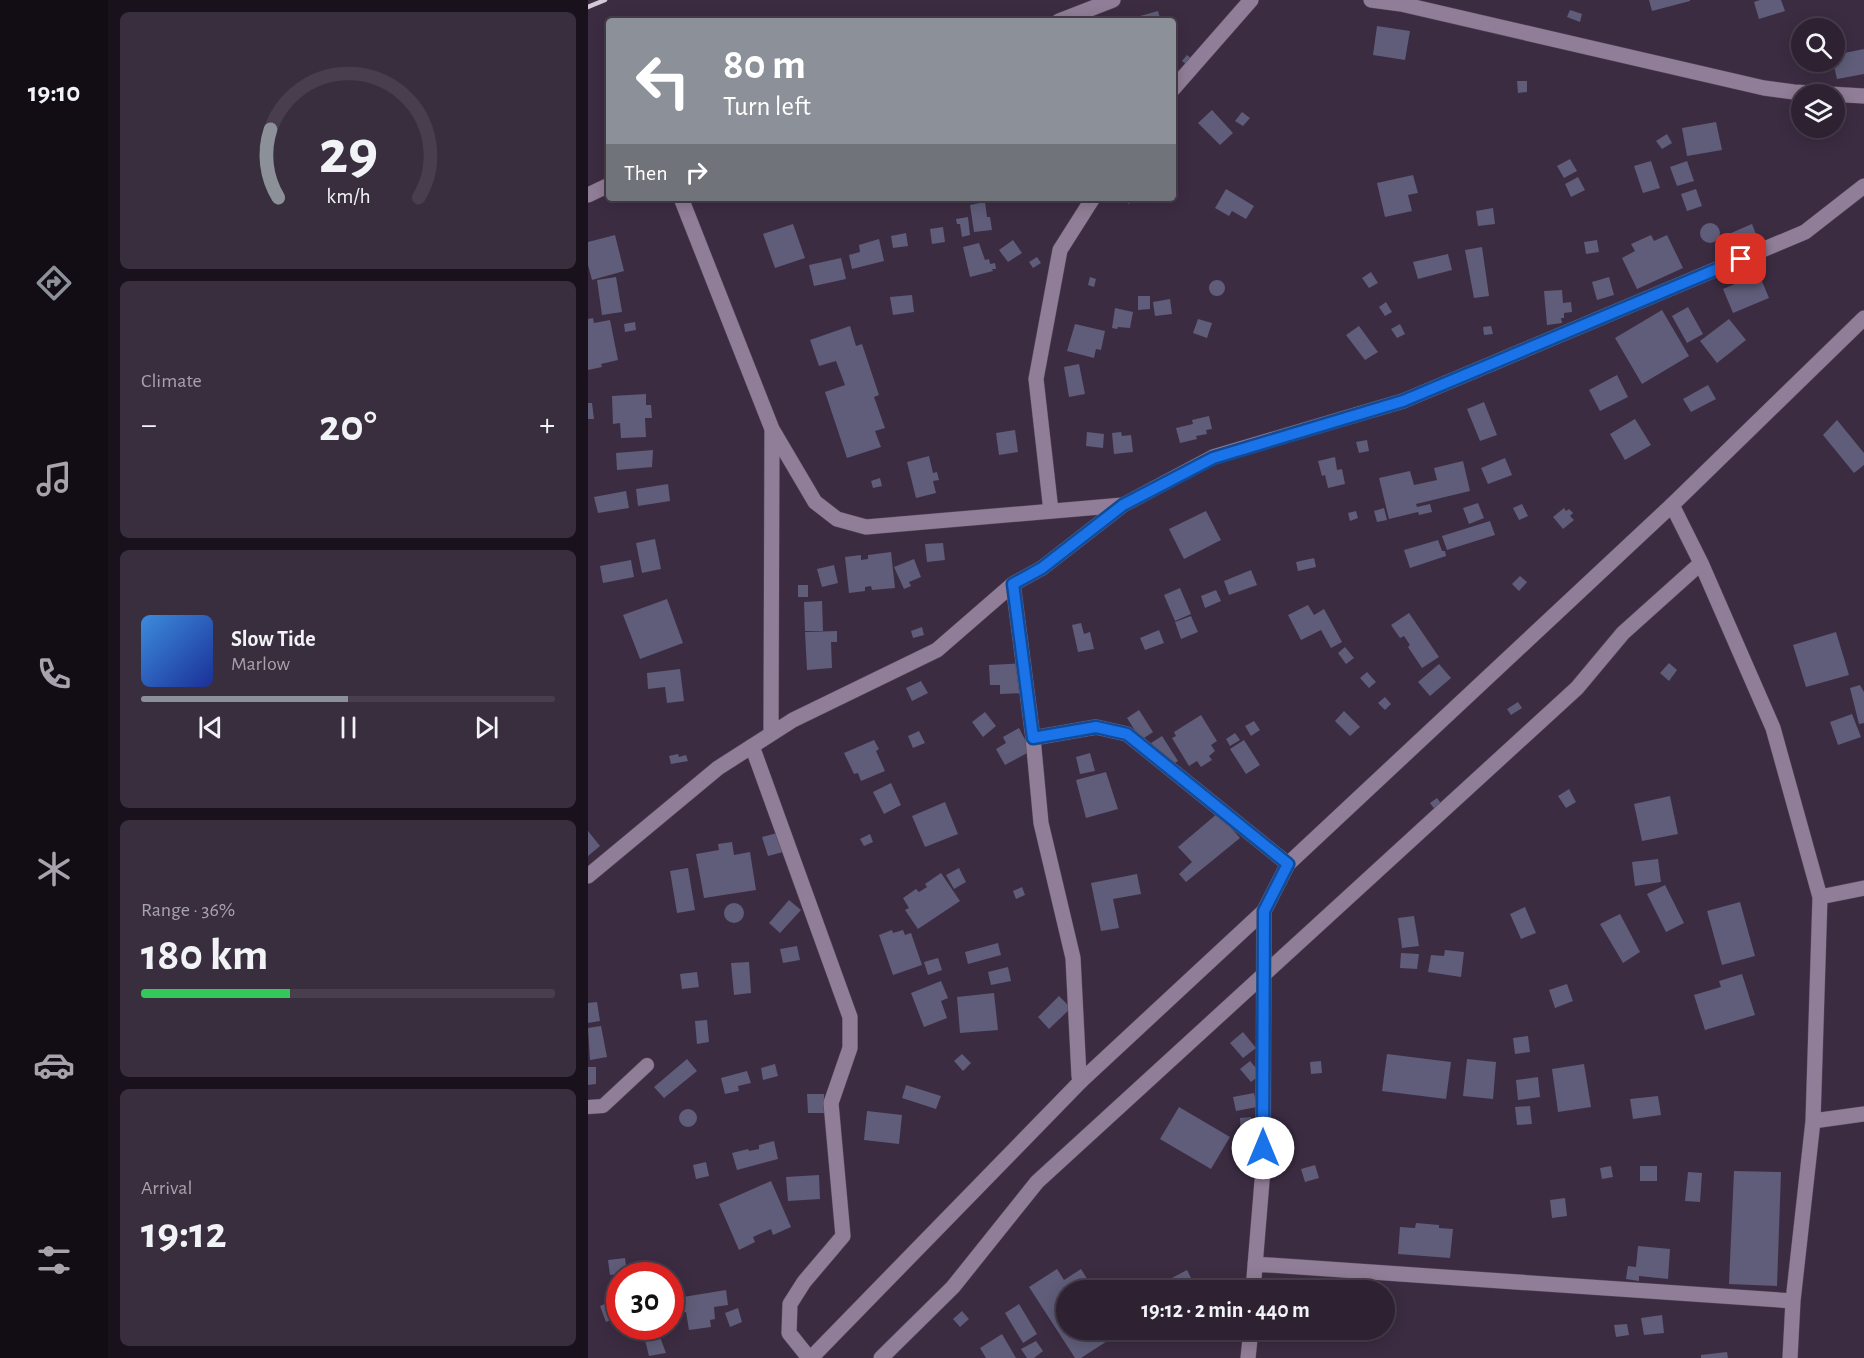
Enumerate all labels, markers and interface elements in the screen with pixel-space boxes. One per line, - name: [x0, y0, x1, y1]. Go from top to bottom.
- map controls: [1791, 18, 1845, 138]
- button: search: [1791, 18, 1845, 72]
- icon: left: [624, 42, 702, 120]
- text: 80 m: [723, 44, 806, 86]
- text: 19:10: [28, 79, 80, 106]
- button: layers: [1791, 84, 1845, 138]
- text: Turn left: [723, 93, 811, 120]
- text: 29: [318, 122, 378, 184]
- icon: right: [680, 156, 713, 189]
- text: Then: [624, 162, 668, 184]
- text: km/h: [326, 186, 370, 207]
- pin: [1715, 233, 1766, 284]
- icon: arrive: [1724, 242, 1757, 275]
- icon: directions: [33, 262, 75, 304]
- text: Climate: [141, 371, 202, 391]
- text: 20°: [319, 404, 377, 449]
- text: −: [141, 409, 157, 442]
- text: +: [539, 409, 555, 442]
- icon: music: [33, 458, 75, 500]
- text: Slow Tide: [231, 628, 316, 650]
- icon: phone: [33, 653, 75, 695]
- text: Marlow: [231, 654, 290, 674]
- icon: previous: [194, 711, 227, 744]
- icon: pause: [332, 711, 365, 744]
- icon: next: [470, 711, 503, 744]
- icon: climate: [33, 848, 75, 890]
- text: Range · 36%: [141, 900, 235, 920]
- text: 180 km: [141, 933, 268, 978]
- icon: car: [33, 1044, 75, 1086]
- position arrow: [1231, 1116, 1295, 1180]
- text: Arrival: [141, 1178, 192, 1198]
- text: 19:12: [141, 1211, 227, 1256]
- icon: filters: [33, 1239, 75, 1281]
- speed limit sign: 30: [606, 1262, 684, 1340]
- text: 19:12 · 2 min · 440 m: [1141, 1299, 1310, 1321]

